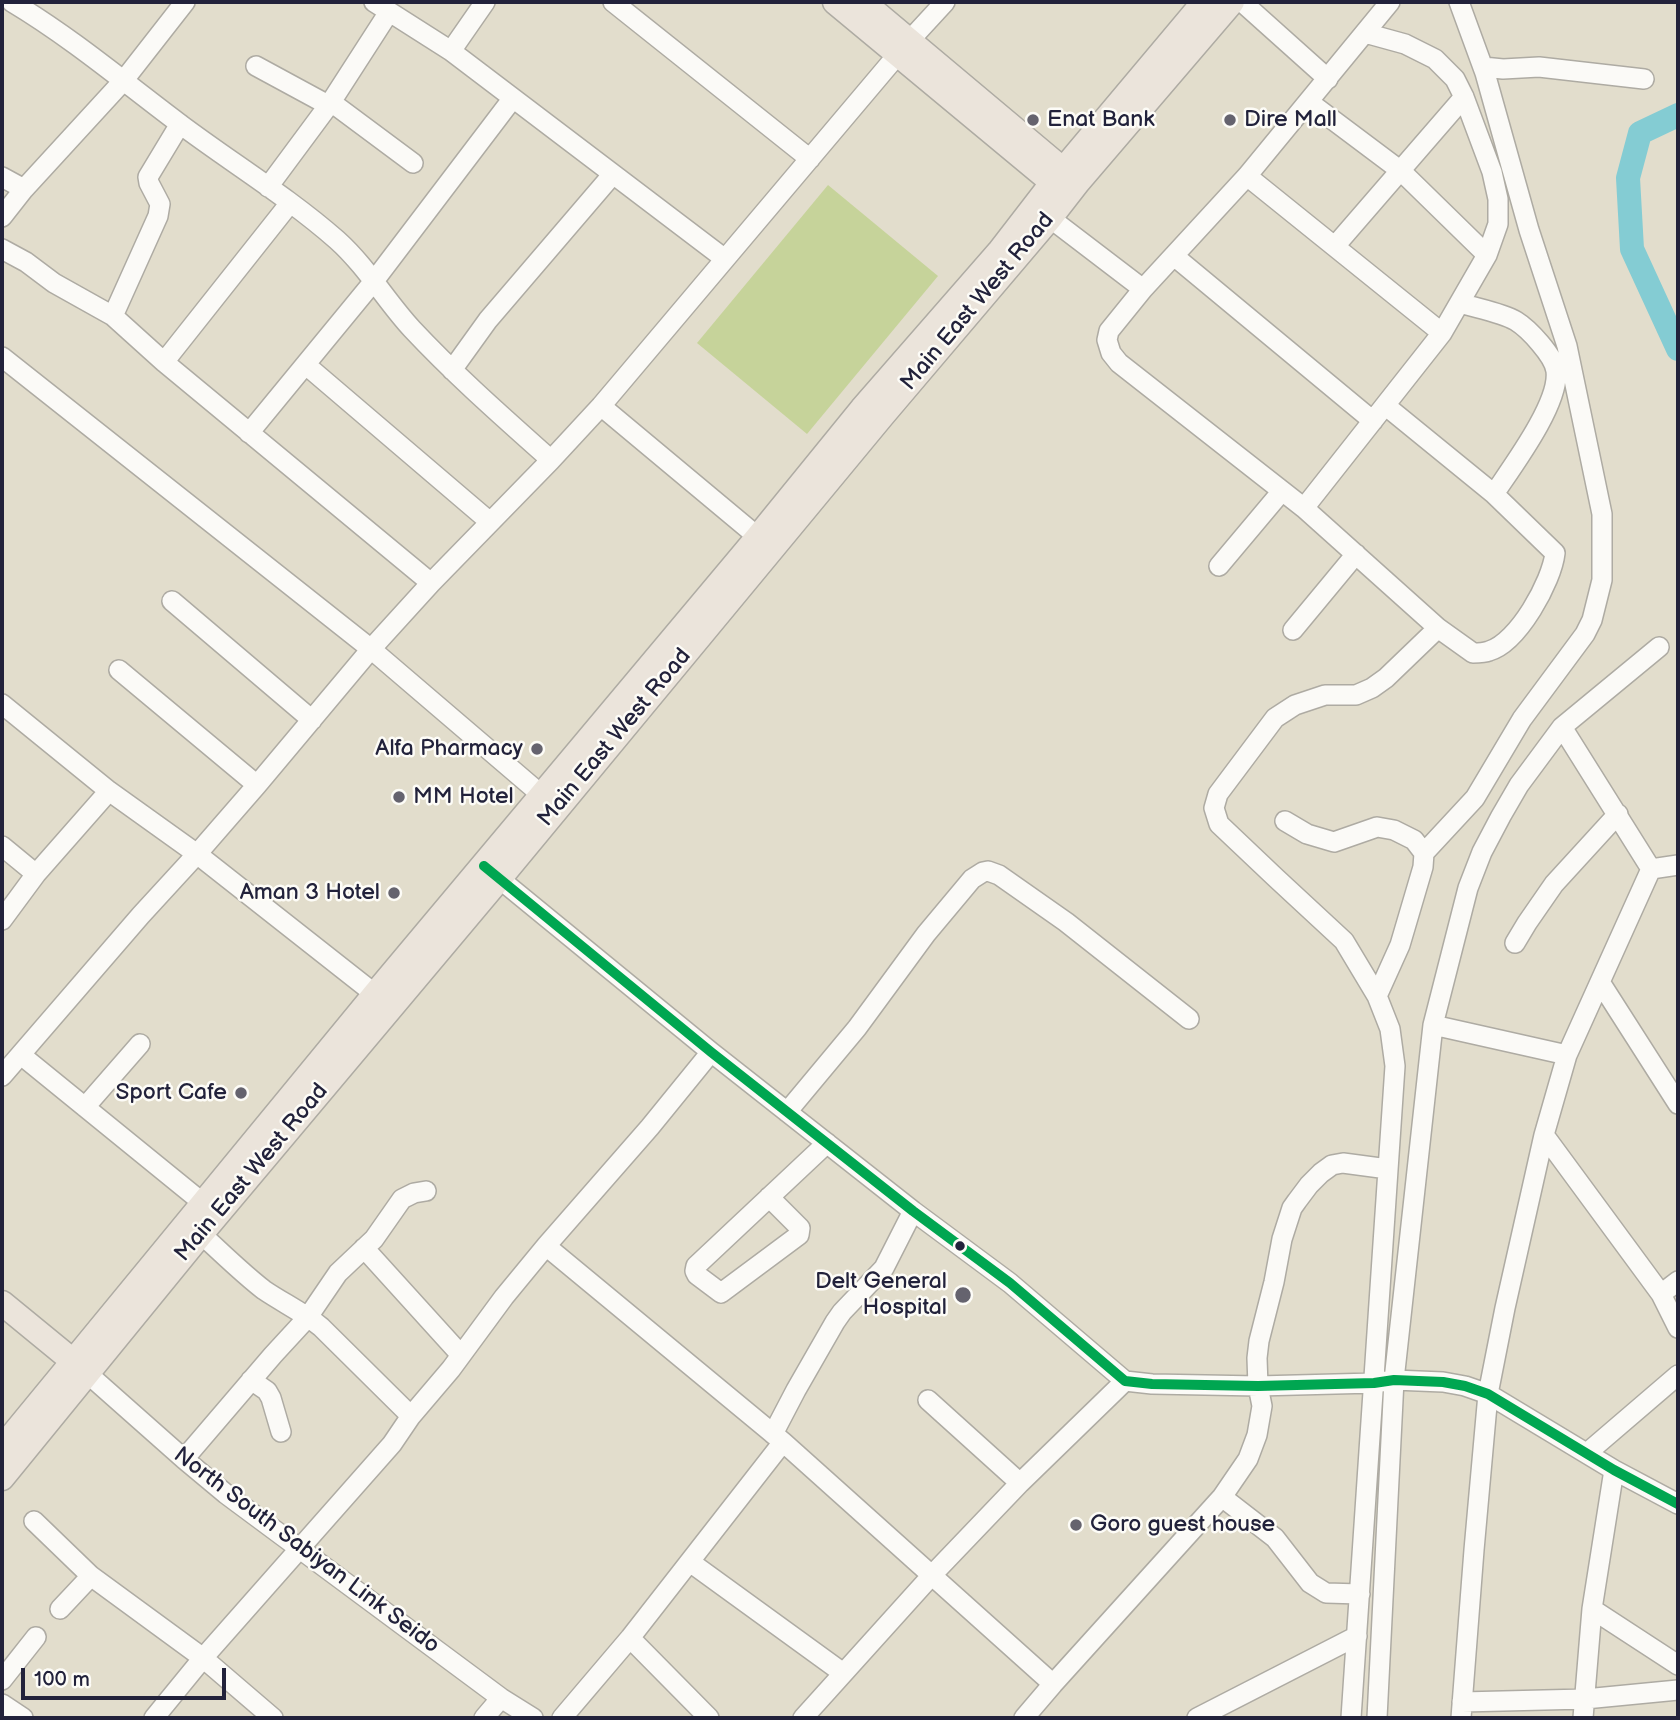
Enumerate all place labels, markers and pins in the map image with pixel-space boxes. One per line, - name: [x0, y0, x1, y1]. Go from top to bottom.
- place label: Enat Bank: [1047, 106, 1154, 134]
- place label: Dire Mall: [1244, 106, 1337, 134]
- marker: Enat Bank: [1025, 112, 1041, 128]
- marker: Dire Mall: [1222, 112, 1238, 128]
- place label: Alfa Pharmacy: [375, 735, 523, 763]
- marker: Alfa Pharmacy: [529, 741, 545, 757]
- place label: MM Hotel: [413, 783, 514, 811]
- marker: MM Hotel: [391, 789, 407, 805]
- place label: Aman 3 Hotel: [240, 879, 380, 907]
- marker: Aman 3 Hotel: [386, 885, 402, 901]
- place label: Sport Cafe: [116, 1079, 227, 1107]
- marker: Sport Cafe: [233, 1085, 249, 1101]
- unlabelled marker: [953, 1239, 967, 1253]
- place label: Delt General Hospital: [815, 1268, 947, 1322]
- marker: Delt General Hospital: [953, 1285, 973, 1305]
- place label: Goro guest house: [1090, 1511, 1275, 1539]
- marker: Goro guest house: [1068, 1517, 1084, 1533]

